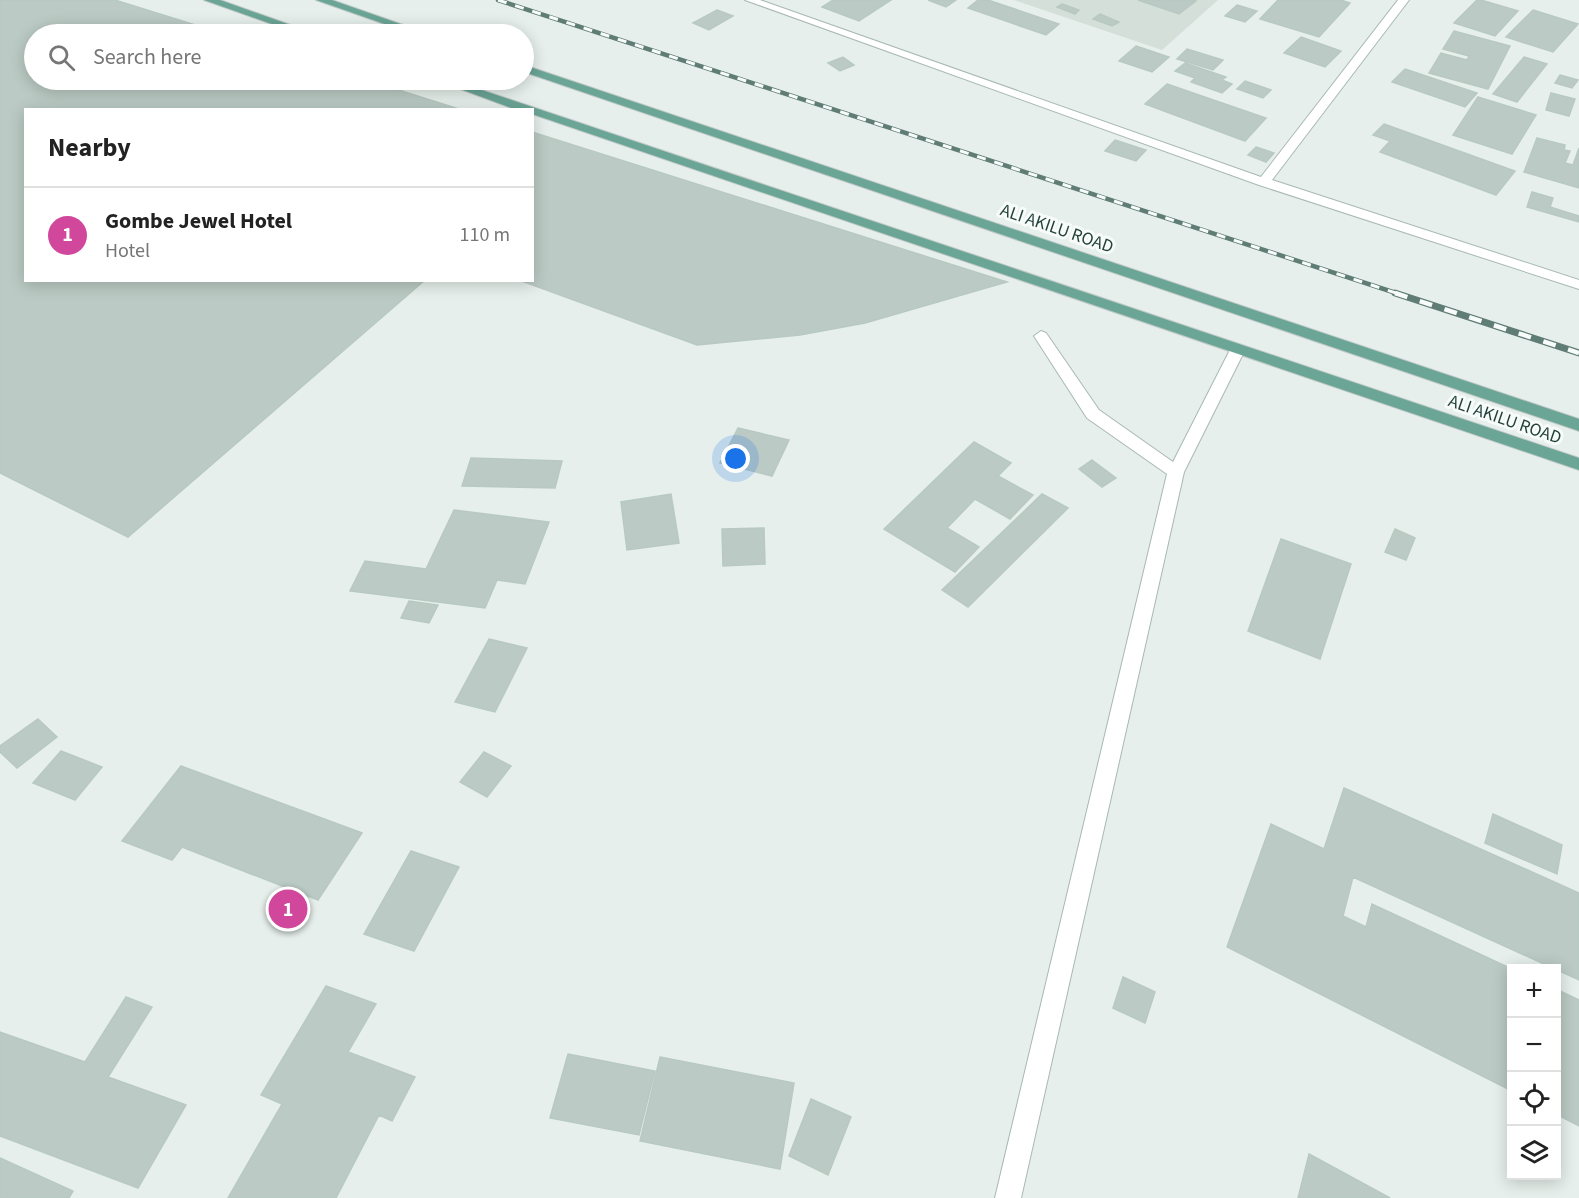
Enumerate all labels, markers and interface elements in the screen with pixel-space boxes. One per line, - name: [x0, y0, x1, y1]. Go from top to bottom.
- search box: [24, 24, 534, 90]
- icon: search: [45, 41, 78, 74]
- text: Search here: [93, 41, 201, 73]
- text: Nearby: [48, 129, 131, 166]
- street label: ALI AKILU ROAD: [997, 197, 1117, 260]
- text: Gombe Jewel Hotel: [105, 205, 292, 237]
- text: 1: [62, 221, 73, 249]
- text: 110 m: [460, 221, 510, 249]
- text: Hotel: [105, 237, 150, 265]
- street label: ALI AKILU ROAD: [1445, 388, 1565, 451]
- your location: [721, 444, 750, 473]
- pin: 1: [268, 886, 308, 932]
- map controls: [1507, 964, 1561, 1180]
- button: +: [1507, 964, 1561, 1018]
- button: −: [1507, 1018, 1561, 1072]
- button: locate: [1507, 1072, 1561, 1126]
- button: layers: [1507, 1126, 1561, 1180]

